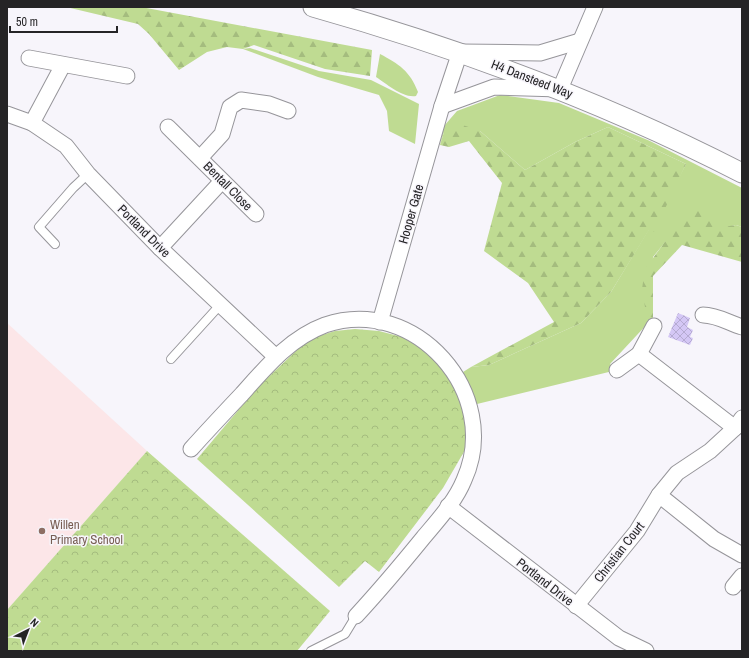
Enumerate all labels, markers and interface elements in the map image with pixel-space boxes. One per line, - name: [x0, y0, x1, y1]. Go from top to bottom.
- scale bar: [10, 8, 117, 34]
- text: 50 m: [16, 14, 38, 30]
- street label: H4 Dansteed Way: [489, 56, 576, 103]
- street label: Bentall Close: [200, 158, 256, 214]
- street label: Hooper Gate: [394, 182, 428, 246]
- street label: Portland Drive: [114, 201, 174, 261]
- place label: Willen Primary School: [50, 516, 123, 548]
- street label: Christian Court: [590, 518, 648, 586]
- marker: Willen Primary School: [37, 526, 47, 536]
- street label: Portland Drive: [513, 554, 577, 610]
- north arrow: [8, 610, 48, 650]
- text: N: [28, 615, 42, 630]

